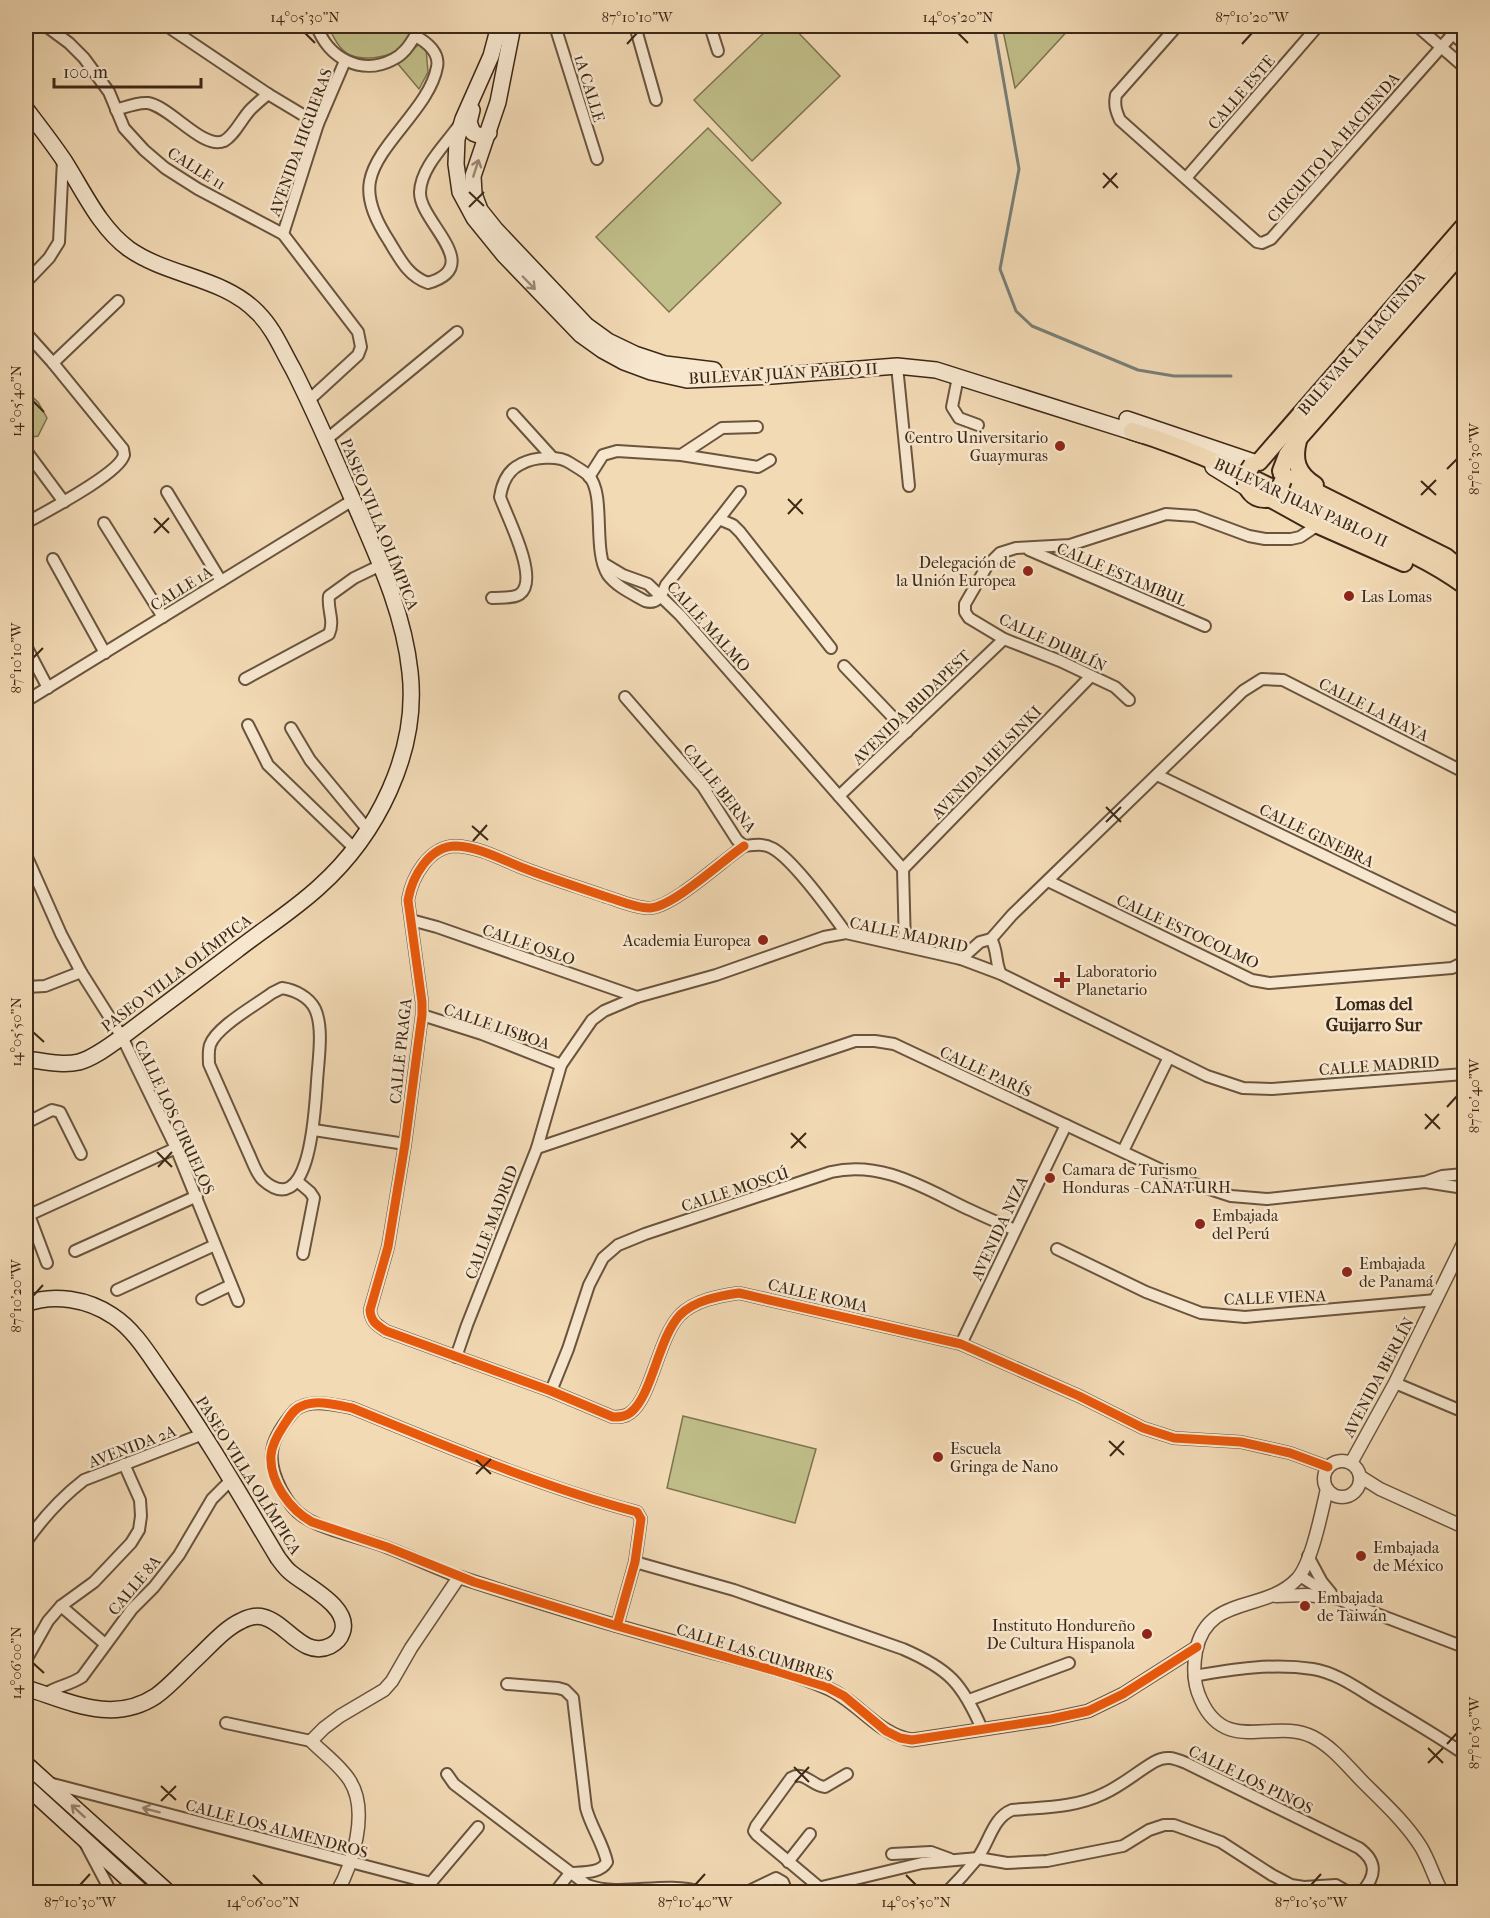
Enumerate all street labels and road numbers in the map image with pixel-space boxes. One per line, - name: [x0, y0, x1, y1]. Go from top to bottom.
- street label: CALLE ESTE: [1204, 51, 1279, 133]
- street label: 1A CALLE: [570, 52, 609, 124]
- street label: AVENIDA HIGUERAS: [265, 66, 336, 220]
- street label: CIRCUITO LA HACIENDA: [1263, 68, 1404, 226]
- street label: CALLE 11: [164, 143, 229, 194]
- street label: BULEVAR LA HACIENDA: [1294, 267, 1429, 419]
- street label: BULEVAR JUAN PABLO II: [688, 359, 878, 388]
- street label: PASEO VILLA OLÍMPICA: [336, 435, 424, 613]
- street label: BULEVAR JUAN PABLO II: [1211, 454, 1391, 551]
- street label: CALLE ESTAMBUL: [1054, 538, 1190, 611]
- street label: CALLE 1A: [147, 562, 216, 615]
- street label: CALLE MALMO: [663, 577, 754, 676]
- street label: CALLE DUBLÍN: [996, 608, 1110, 676]
- street label: AVENIDA BUDAPEST: [848, 646, 975, 769]
- street label: CALLE LA HAYA: [1316, 674, 1432, 746]
- street label: AVENIDA HELSINKI: [927, 702, 1045, 824]
- street label: CALLE BERNA: [679, 740, 761, 837]
- street label: CALLE GINEBRA: [1256, 799, 1378, 872]
- street label: CALLE ESTOCOLMO: [1113, 890, 1262, 973]
- street label: PASEO VILLA OLÍMPICA: [97, 909, 256, 1036]
- street label: CALLE MADRID: [848, 913, 970, 956]
- street label: CALLE OSLO: [480, 920, 578, 969]
- street label: CALLE PRAGA: [385, 996, 416, 1105]
- street label: CALLE LISBOA: [441, 999, 553, 1054]
- street label: CALLE LOS CIRUELOS: [130, 1037, 219, 1198]
- street label: CALLE PARÍS: [937, 1041, 1035, 1101]
- street label: CALLE MADRID: [1318, 1052, 1440, 1079]
- street label: CALLE MADRID: [461, 1162, 522, 1282]
- street label: CALLE MOSCÚ: [679, 1163, 792, 1216]
- street label: AVENIDA NIZA: [967, 1172, 1032, 1284]
- street label: CALLE ROMA: [766, 1275, 870, 1316]
- street label: CALLE VIENA: [1224, 1286, 1327, 1309]
- street label: AVENIDA BERLÍN: [1337, 1313, 1418, 1441]
- street label: PASEO VILLA OLÍMPICA: [192, 1392, 306, 1559]
- street label: AVENIDA 2A: [85, 1421, 179, 1472]
- street label: CALLE 8A: [104, 1551, 165, 1619]
- street label: CALLE LAS CUMBRES: [674, 1620, 836, 1685]
- street label: CALLE LOS PINOS: [1185, 1741, 1316, 1818]
- street label: CALLE LOS ALMENDROS: [184, 1795, 370, 1862]

